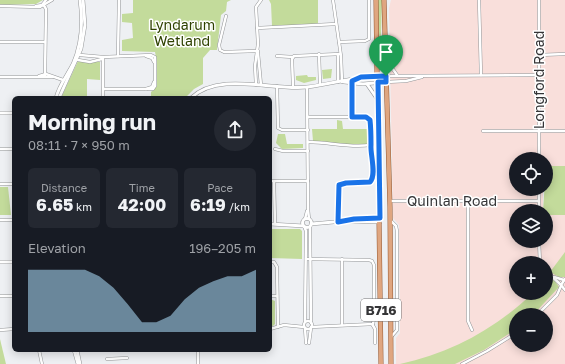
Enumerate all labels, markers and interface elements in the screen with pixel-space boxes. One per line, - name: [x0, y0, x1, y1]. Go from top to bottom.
- park label: Lyndarum Wetland: [149, 16, 215, 49]
- street label: Longford Road: [530, 31, 547, 129]
- pin: [369, 35, 403, 76]
- icon: arrive: [375, 41, 397, 63]
- text: Morning run: [28, 108, 156, 135]
- button: share: [214, 109, 256, 151]
- text: 08:11 · 7 × 950 m: [28, 137, 130, 153]
- map controls: [509, 152, 553, 352]
- button: locate: [509, 152, 553, 196]
- text: Distance: [41, 181, 87, 194]
- text: Time: [129, 181, 155, 194]
- text: Pace: [207, 181, 233, 194]
- street label: Quinlan Road: [407, 192, 497, 209]
- text: 6.65: [36, 194, 73, 215]
- text: 42:00: [118, 194, 166, 215]
- text: 6:19: [190, 194, 226, 215]
- text: km: [73, 200, 92, 213]
- text: /km: [226, 200, 250, 213]
- button: layers: [509, 204, 553, 248]
- text: Elevation: [28, 240, 86, 256]
- text: 196–205 m: [189, 240, 256, 256]
- button: +: [509, 256, 553, 300]
- road number: B716: [361, 299, 401, 321]
- button: −: [509, 308, 553, 352]

